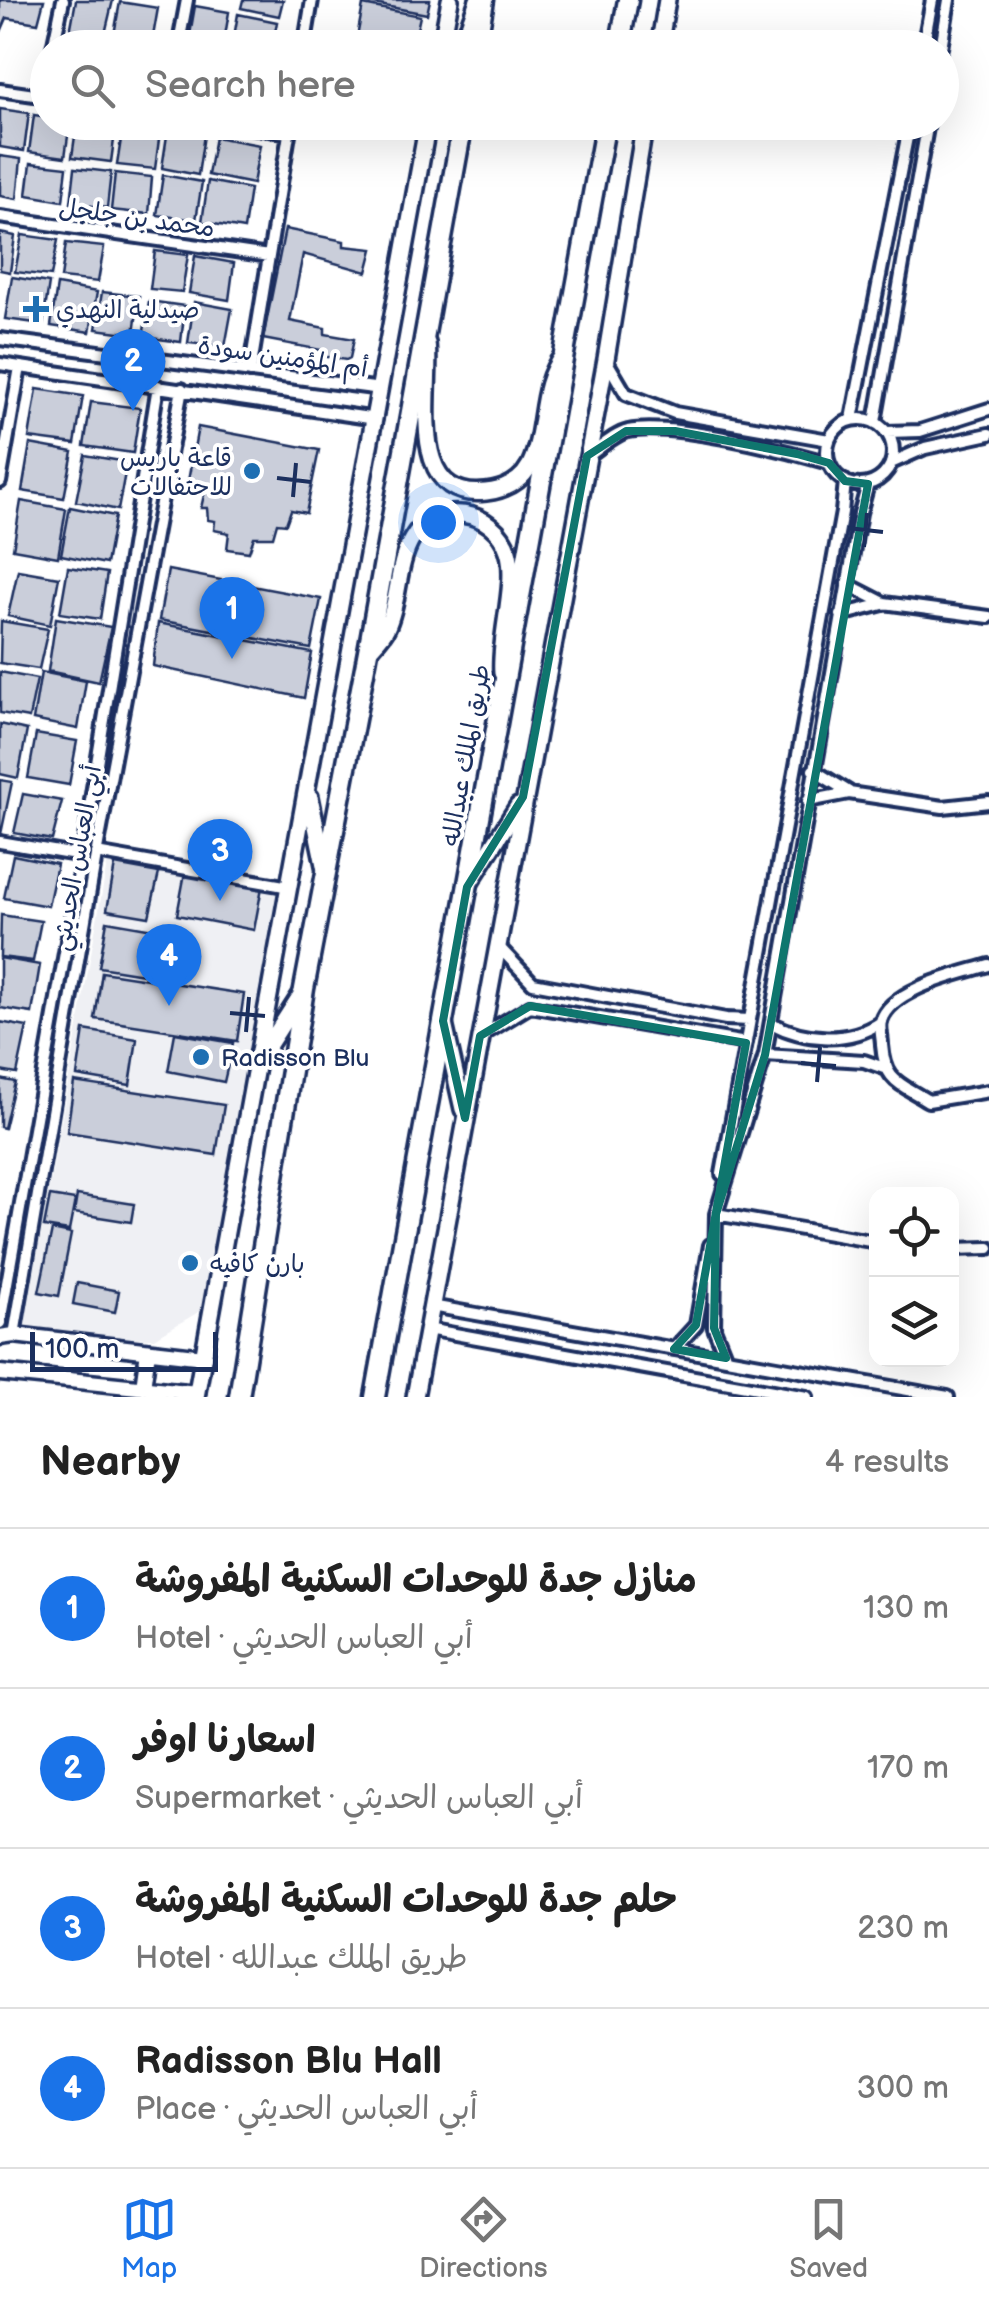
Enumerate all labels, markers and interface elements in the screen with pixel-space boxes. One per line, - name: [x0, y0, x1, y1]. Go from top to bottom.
- search box: [30, 30, 959, 140]
- icon: search: [65, 58, 120, 113]
- text: Search here: [145, 63, 356, 108]
- street label: محمد بن جلجل: [57, 192, 217, 245]
- place label: صيدلية النهدي: [56, 295, 200, 328]
- marker: صيدلية النهدي: [25, 298, 47, 320]
- pin: 2: [100, 328, 166, 411]
- street label: أم المؤمنين سودة: [196, 330, 370, 387]
- place label: قاعة باريس للاحتفالات: [120, 443, 232, 503]
- marker: قاعة باريس للاحتفالات: [241, 460, 263, 482]
- your location: [413, 497, 464, 548]
- pin: 1: [200, 576, 264, 659]
- street label: طريق الملك عبدالله: [435, 662, 498, 849]
- street label: أبي العباس الحديثي: [46, 763, 114, 954]
- pin: 3: [188, 818, 252, 901]
- pin: 4: [136, 924, 202, 1006]
- place label: Radisson Blu: [221, 1043, 370, 1074]
- marker: Radisson Blu: [190, 1046, 212, 1068]
- map controls: [869, 1187, 959, 1367]
- button: locate: [869, 1187, 959, 1277]
- place label: بارن كافيه: [210, 1249, 305, 1280]
- marker: بارن كافيه: [179, 1252, 201, 1274]
- button: layers: [869, 1277, 959, 1367]
- scale bar: [30, 1327, 218, 1372]
- text: 100 m: [45, 1333, 119, 1366]
- text: Nearby: [40, 1437, 180, 1488]
- text: 4 results: [825, 1443, 949, 1482]
- text: منازل جدة للوحدات السكنية المفروشة: [135, 1558, 697, 1603]
- text: 1: [66, 1589, 79, 1628]
- text: 130 m: [863, 1589, 949, 1628]
- text: Hotel · أبي العباس الحديثي: [135, 1619, 473, 1658]
- text: اسعارنا اوفر: [135, 1718, 316, 1763]
- text: 2: [63, 1749, 82, 1788]
- text: 170 m: [867, 1749, 949, 1788]
- text: Supermarket · أبي العباس الحديثي: [135, 1779, 583, 1818]
- text: حلم جدة للوحدات السكنية المفروشة: [135, 1878, 677, 1923]
- text: 3: [63, 1909, 82, 1948]
- text: 230 m: [857, 1909, 949, 1948]
- text: Hotel · طريق الملك عبدالله: [135, 1939, 468, 1978]
- text: Radisson Blu Hall: [135, 2039, 442, 2084]
- text: 4: [63, 2069, 82, 2108]
- text: 300 m: [857, 2069, 949, 2108]
- text: Place · أبي العباس الحديثي: [135, 2090, 478, 2129]
- tab: Map: [121, 2192, 177, 2285]
- tab: Directions: [419, 2192, 548, 2285]
- tab: Saved: [790, 2192, 868, 2285]

